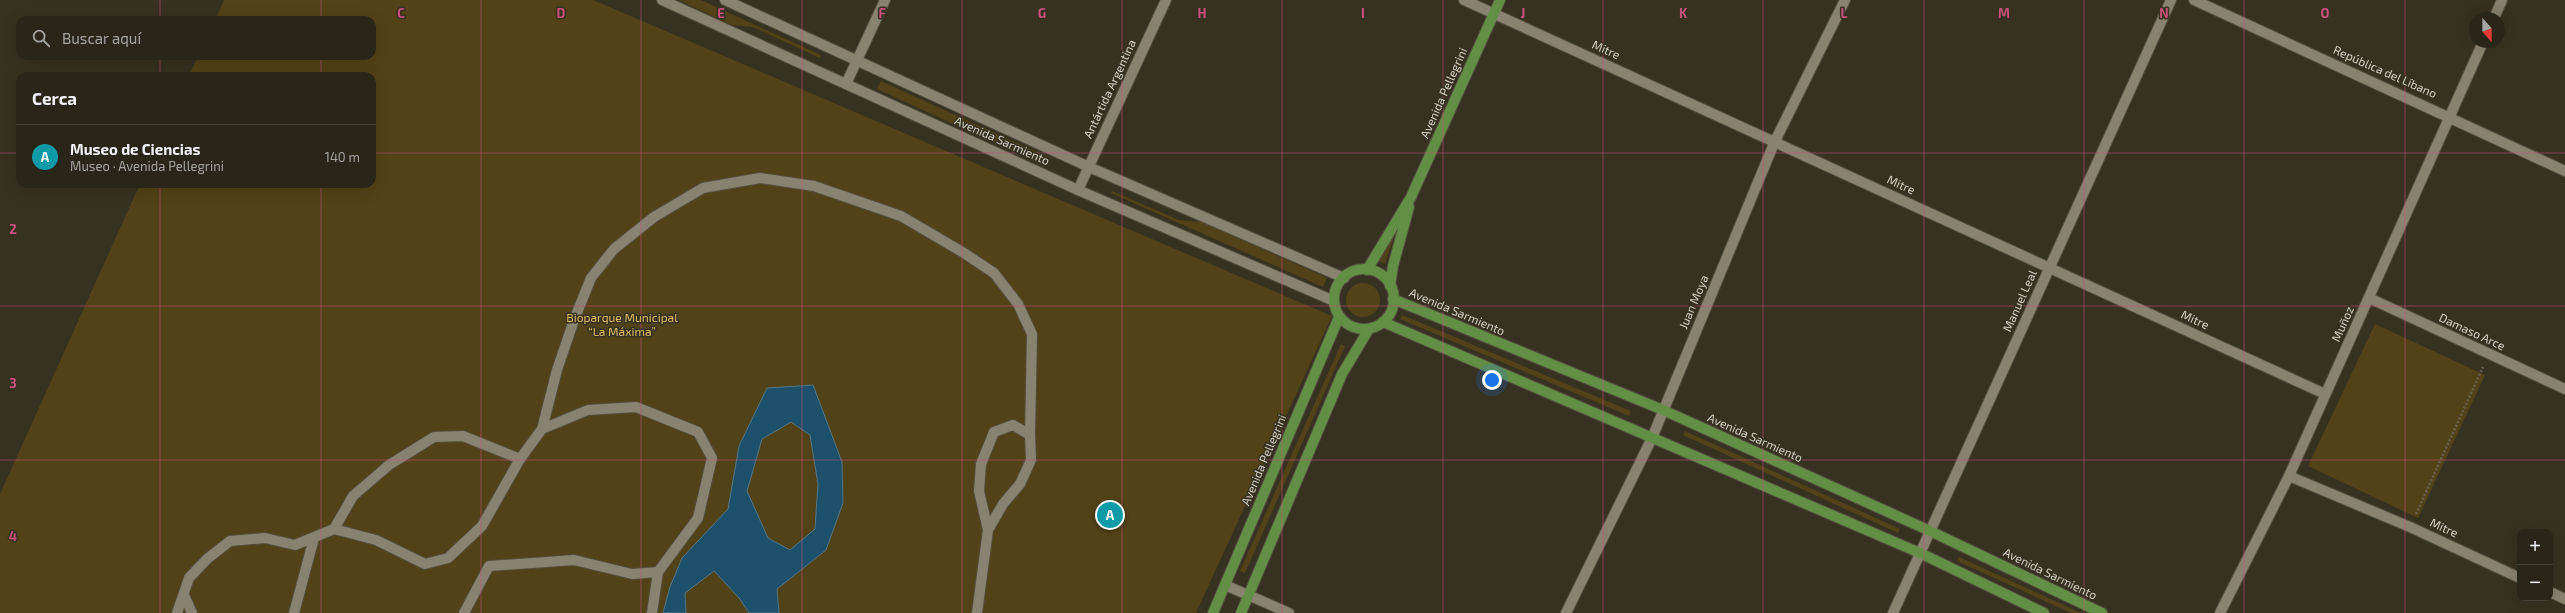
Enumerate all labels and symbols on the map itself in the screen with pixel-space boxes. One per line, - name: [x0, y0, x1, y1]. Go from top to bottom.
- text: C: [397, 5, 405, 21]
- text: D: [557, 5, 566, 21]
- text: E: [717, 5, 725, 21]
- text: F: [878, 5, 886, 21]
- text: G: [1038, 5, 1046, 21]
- text: H: [1198, 5, 1207, 21]
- text: I: [1361, 5, 1365, 21]
- text: J: [1521, 5, 1525, 21]
- text: K: [1679, 5, 1688, 21]
- text: L: [1841, 5, 1848, 21]
- text: M: [1998, 5, 2010, 21]
- text: N: [2159, 5, 2169, 21]
- text: O: [2321, 5, 2330, 21]
- north arrow: [2469, 12, 2505, 48]
- street label: Antártida Argentina: [1080, 37, 1138, 140]
- street label: Mitre: [1590, 37, 1623, 61]
- street label: República del Líbano: [2332, 42, 2439, 100]
- street label: Avenida Pellegrini: [1417, 45, 1469, 140]
- street label: Avenida Sarmiento: [953, 113, 1052, 167]
- street label: Mitre: [1885, 172, 1918, 197]
- text: 2: [9, 221, 17, 237]
- street label: Manuel Leal: [1999, 267, 2039, 334]
- street label: Juan Moya: [1675, 272, 1711, 331]
- street label: Avenida Sarmiento: [1407, 285, 1507, 338]
- street label: Muñoz: [2328, 304, 2356, 343]
- street label: Mitre: [2179, 307, 2212, 332]
- park label: Bioparque Municipal “La Máxima”: [566, 310, 678, 338]
- street label: Damaso Arce: [2437, 310, 2508, 353]
- your location: [1482, 370, 1502, 390]
- text: 3: [9, 375, 17, 391]
- street label: Avenida Sarmiento: [1706, 410, 1805, 464]
- street label: Avenida Pellegrini: [1238, 412, 1289, 507]
- pin: A: [1097, 500, 1123, 530]
- street label: Mitre: [2428, 515, 2461, 540]
- text: 4: [9, 528, 17, 544]
- street label: Avenida Sarmiento: [2001, 544, 2100, 602]

